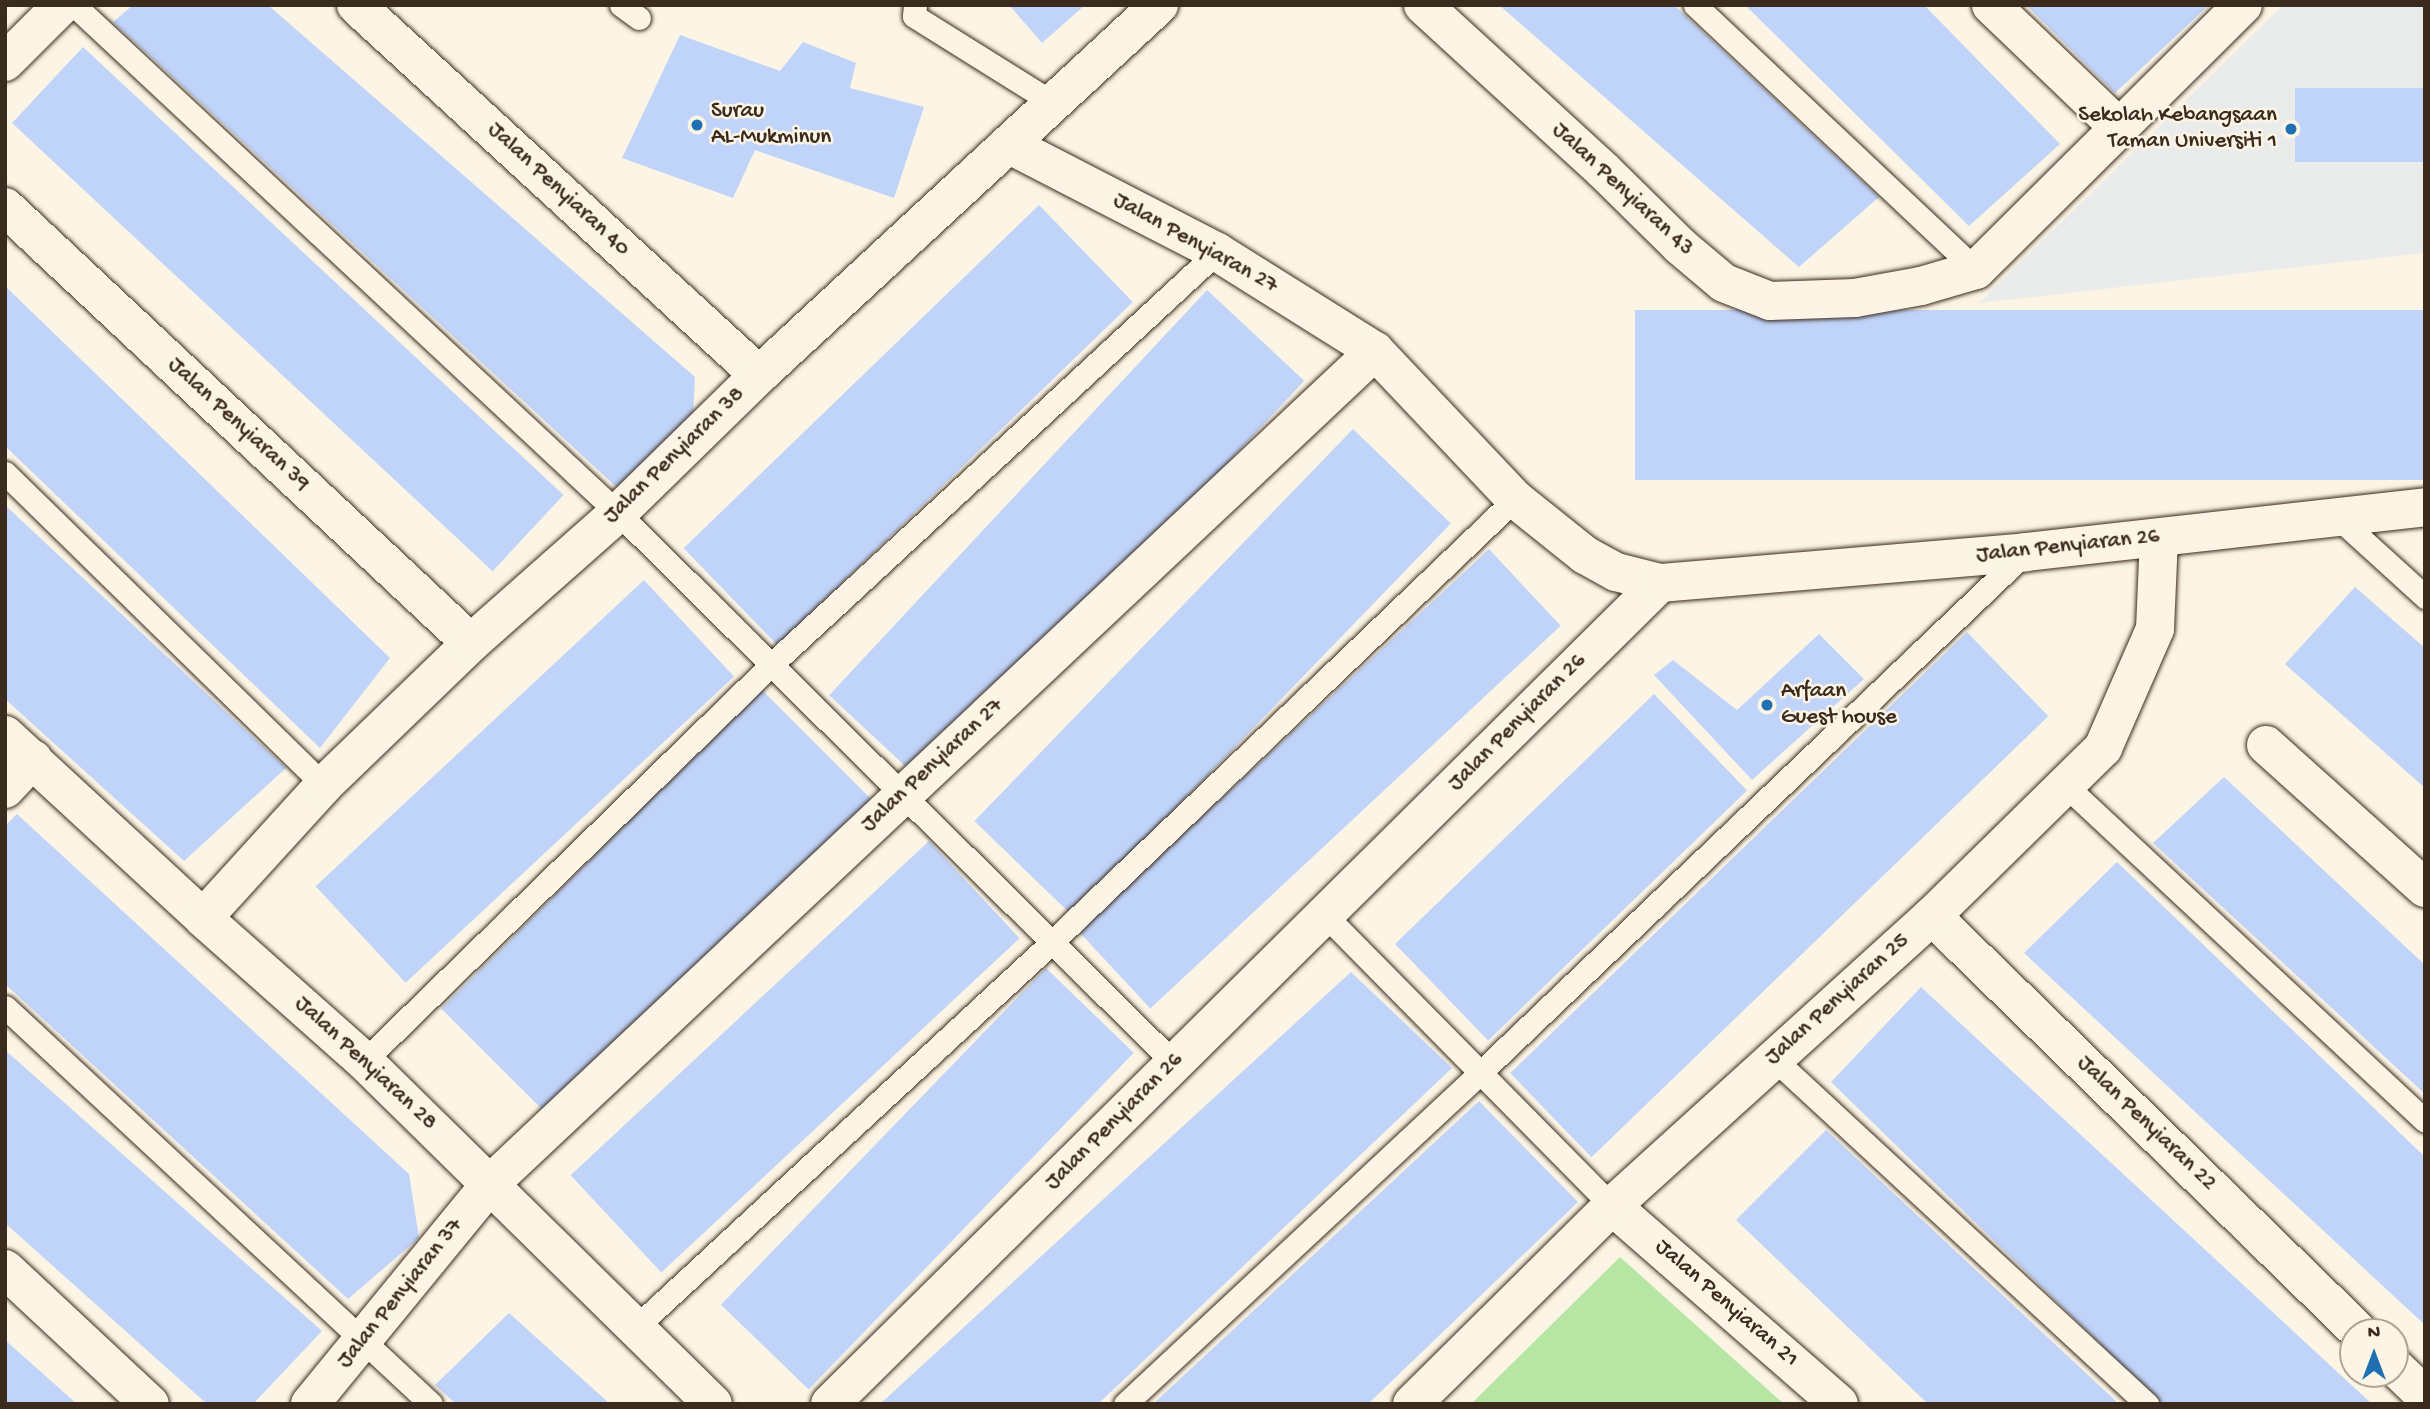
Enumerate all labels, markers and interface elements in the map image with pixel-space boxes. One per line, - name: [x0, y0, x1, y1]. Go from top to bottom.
- place label: Surau AL-Mukminun: [711, 98, 831, 152]
- place label: Sekolah Kebangsaan Taman Universiti 1: [2078, 102, 2277, 156]
- street label: Jalan Penyiaran 40: [481, 117, 635, 263]
- marker: Surau AL-Mukminun: [689, 117, 705, 133]
- street label: Jalan Penyiaran 43: [1545, 117, 1699, 263]
- marker: Sekolah Kebangsaan Taman Universiti 1: [2283, 121, 2299, 137]
- street label: Jalan Penyiaran 27: [1108, 187, 1282, 301]
- street label: Jalan Penyiaran 39: [161, 352, 315, 498]
- street label: Jalan Penyiaran 38: [599, 382, 751, 530]
- street label: Jalan Penyiaran 26: [1975, 524, 2161, 570]
- street label: Jalan Penyiaran 26: [1443, 648, 1593, 798]
- place label: Arfaan Guest house: [1781, 678, 1897, 732]
- street label: Jalan Penyiaran 27: [856, 693, 1010, 839]
- marker: Arfaan Guest house: [1759, 697, 1775, 713]
- street label: Jalan Penyiaran 25: [1760, 928, 1916, 1072]
- street label: Jalan Penyiaran 28: [288, 991, 442, 1137]
- street label: Jalan Penyiaran 26: [1040, 1047, 1190, 1197]
- street label: Jalan Penyiaran 22: [2070, 1050, 2222, 1198]
- street label: Jalan Penyiaran 37: [332, 1213, 470, 1375]
- street label: Jalan Penyiaran 21: [1648, 1234, 1804, 1374]
- north arrow: [2339, 1318, 2409, 1388]
- text: N: [2368, 1322, 2380, 1345]

